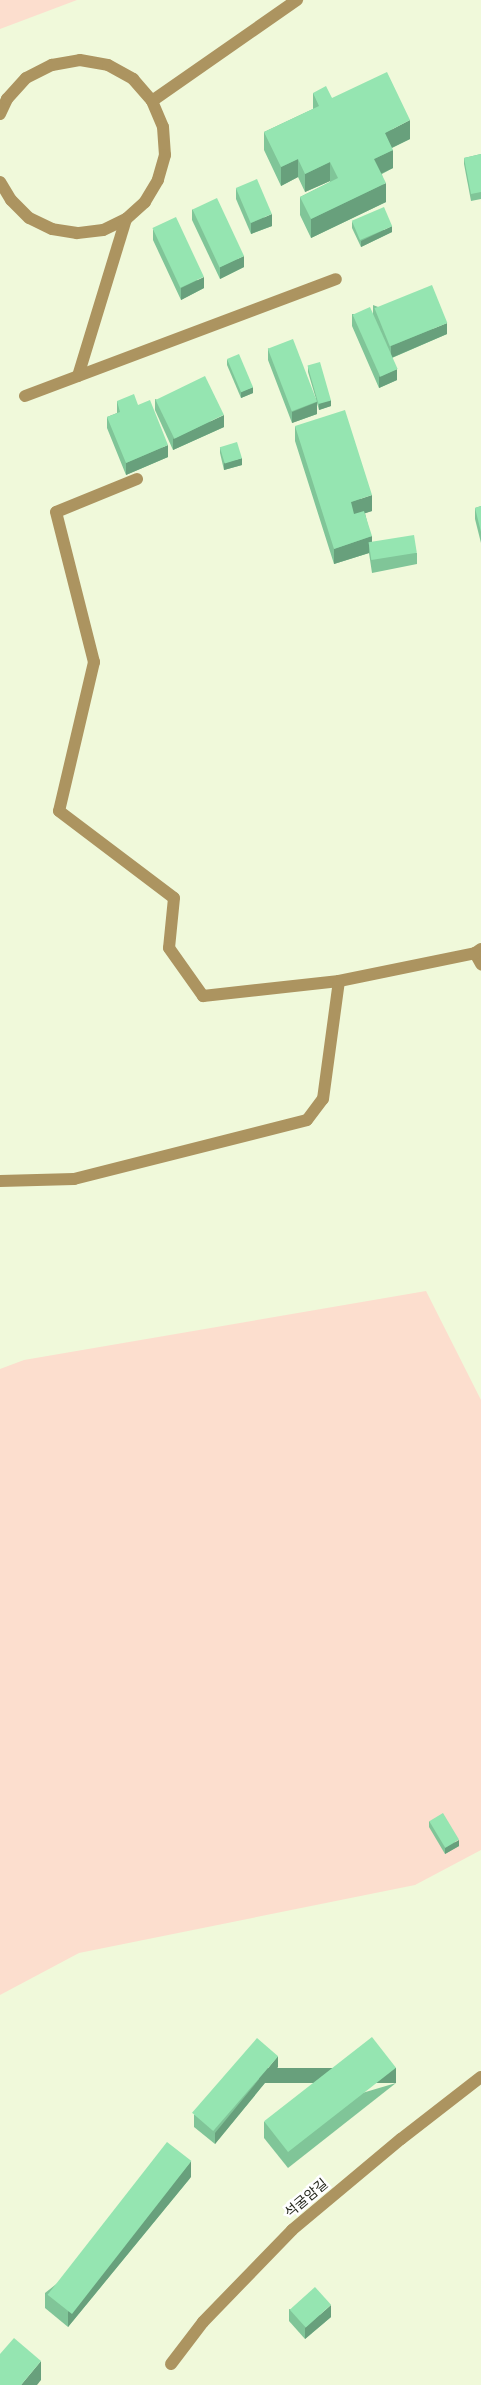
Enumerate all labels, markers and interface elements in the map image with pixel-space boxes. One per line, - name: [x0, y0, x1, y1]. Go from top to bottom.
- street label: 석굴암길: [281, 2175, 331, 2221]

